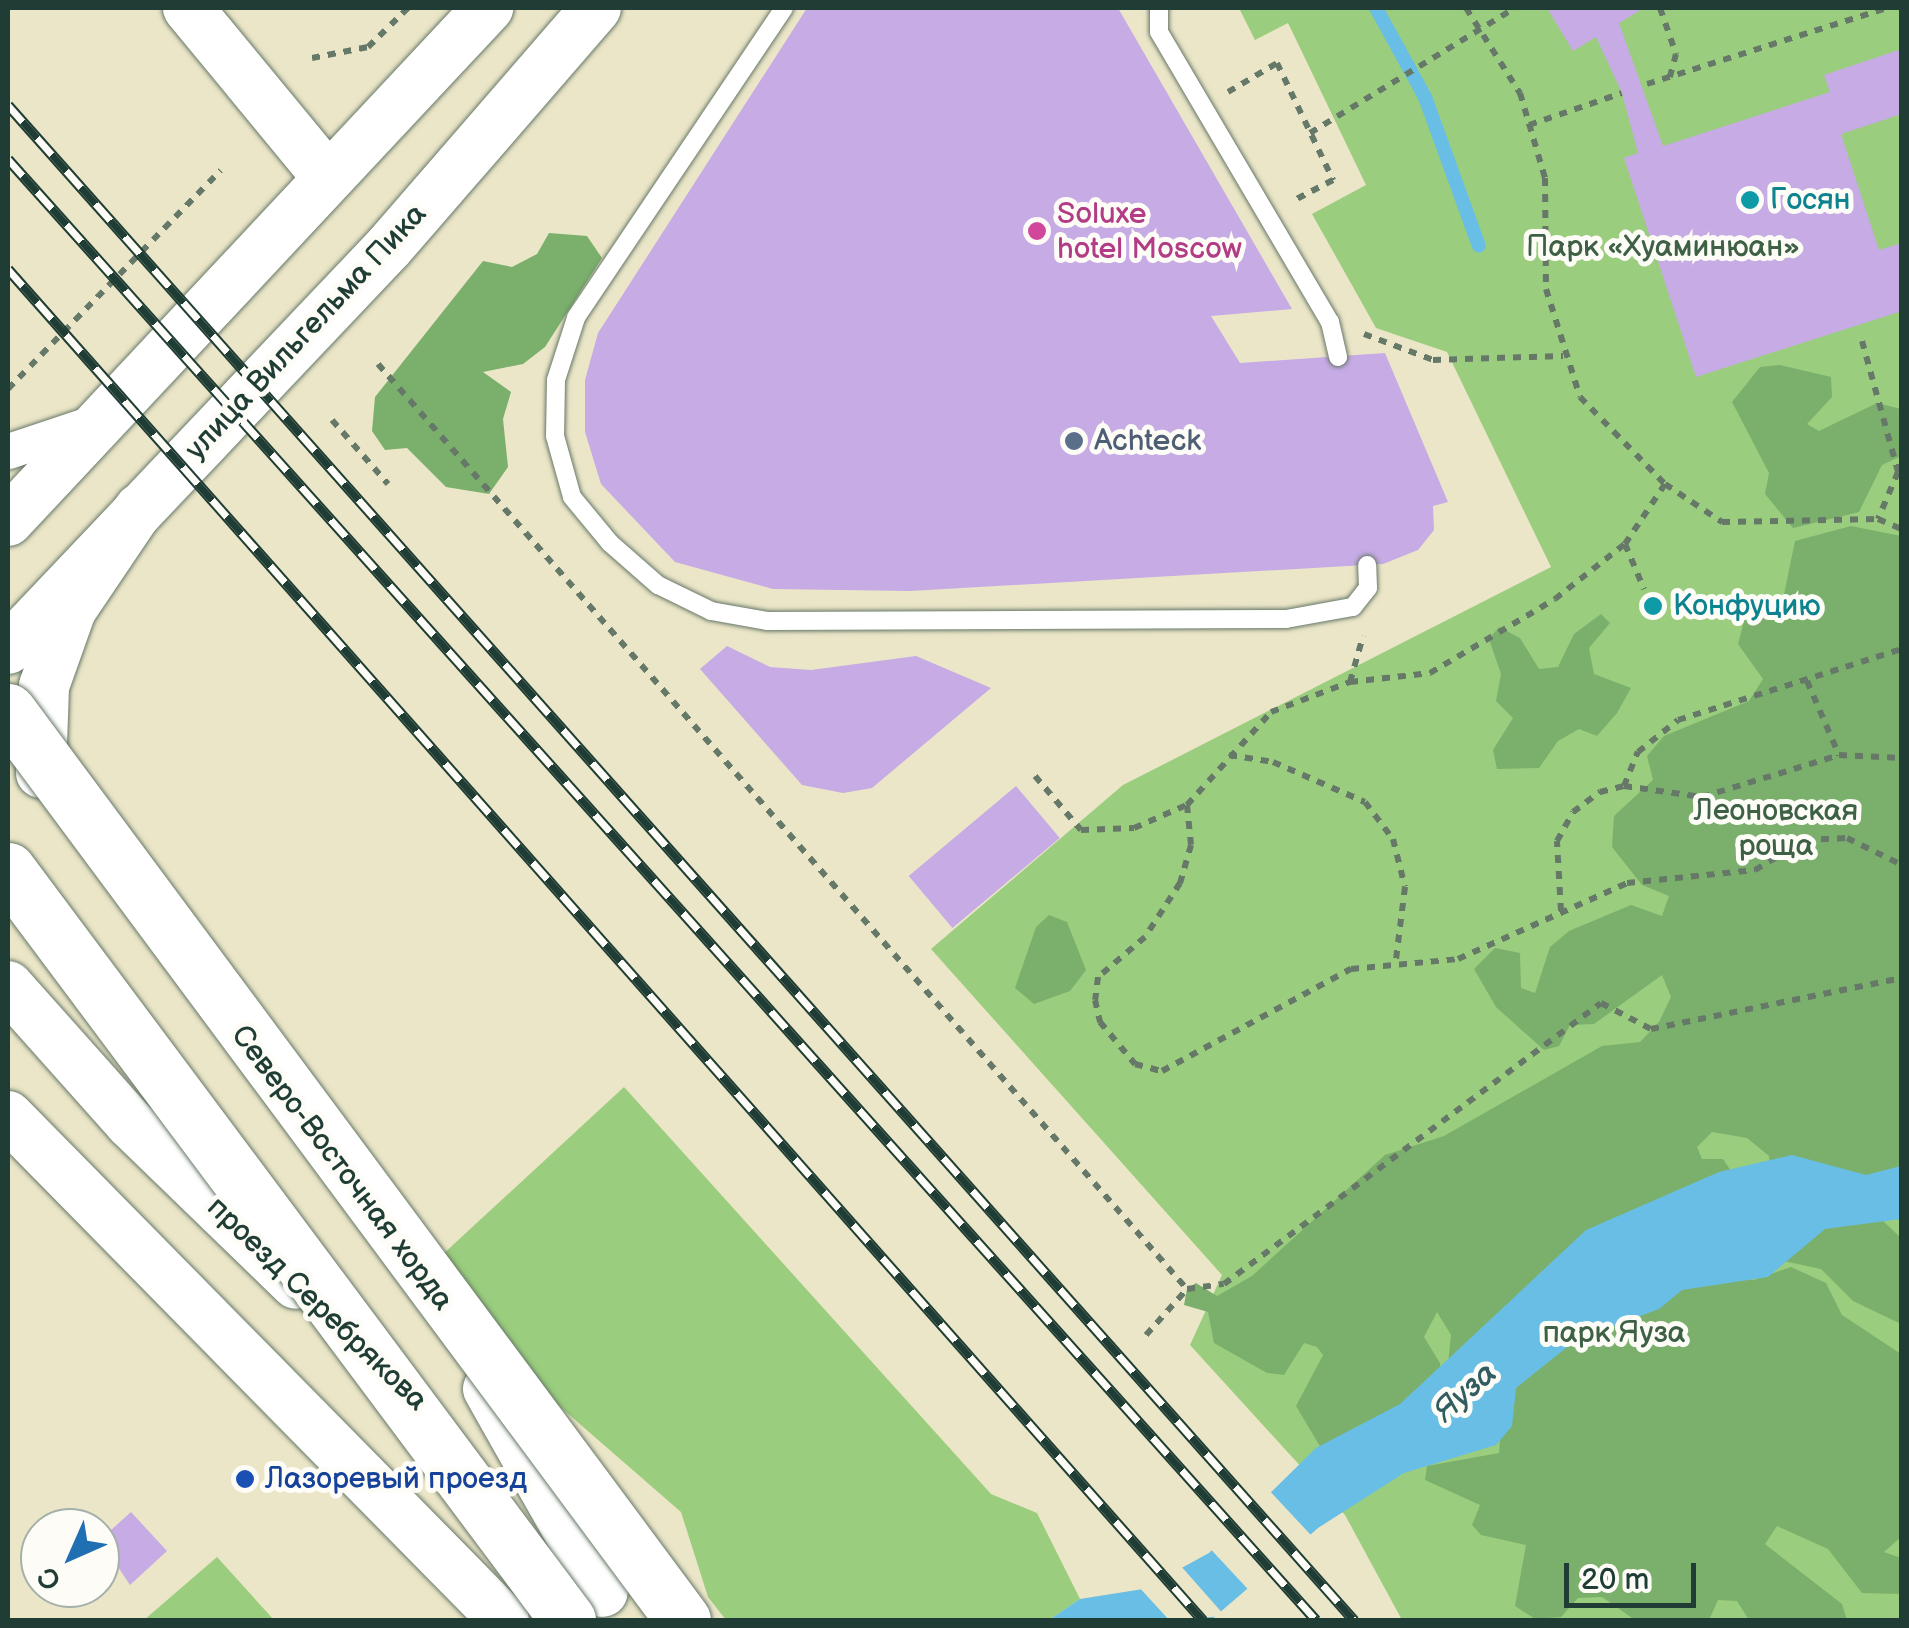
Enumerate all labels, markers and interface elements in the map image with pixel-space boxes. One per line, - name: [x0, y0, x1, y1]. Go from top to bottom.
- place label: Госян: [1770, 182, 1851, 218]
- marker: Госян: [1739, 189, 1761, 211]
- street label: улица Вильгельма Пика: [178, 196, 434, 468]
- place label: Soluxe hotel Moscow: [1057, 196, 1242, 266]
- marker: Soluxe hotel Moscow: [1026, 220, 1048, 242]
- park label: Парк «Хуаминюан»: [1526, 229, 1800, 265]
- place label: Achteck: [1094, 423, 1201, 459]
- marker: Achteck: [1063, 430, 1085, 452]
- place label: Конфуцию: [1673, 588, 1821, 624]
- marker: Конфуцию: [1642, 595, 1664, 617]
- park label: Леоновская роща: [1694, 793, 1858, 864]
- street label: Северо-Восточная хорда: [223, 1018, 461, 1318]
- street label: проезд Серебрякова: [199, 1189, 435, 1419]
- park label: парк Яуза: [1542, 1315, 1686, 1351]
- water label: Яуза: [1427, 1355, 1505, 1431]
- place label: Лазоревый проезд: [265, 1461, 527, 1497]
- marker: Лазоревый проезд: [234, 1468, 256, 1490]
- north arrow: [20, 1508, 120, 1608]
- scale bar: [1569, 1543, 1702, 1605]
- text: С: [31, 1560, 68, 1597]
- text: 20 m: [1581, 1562, 1649, 1598]

